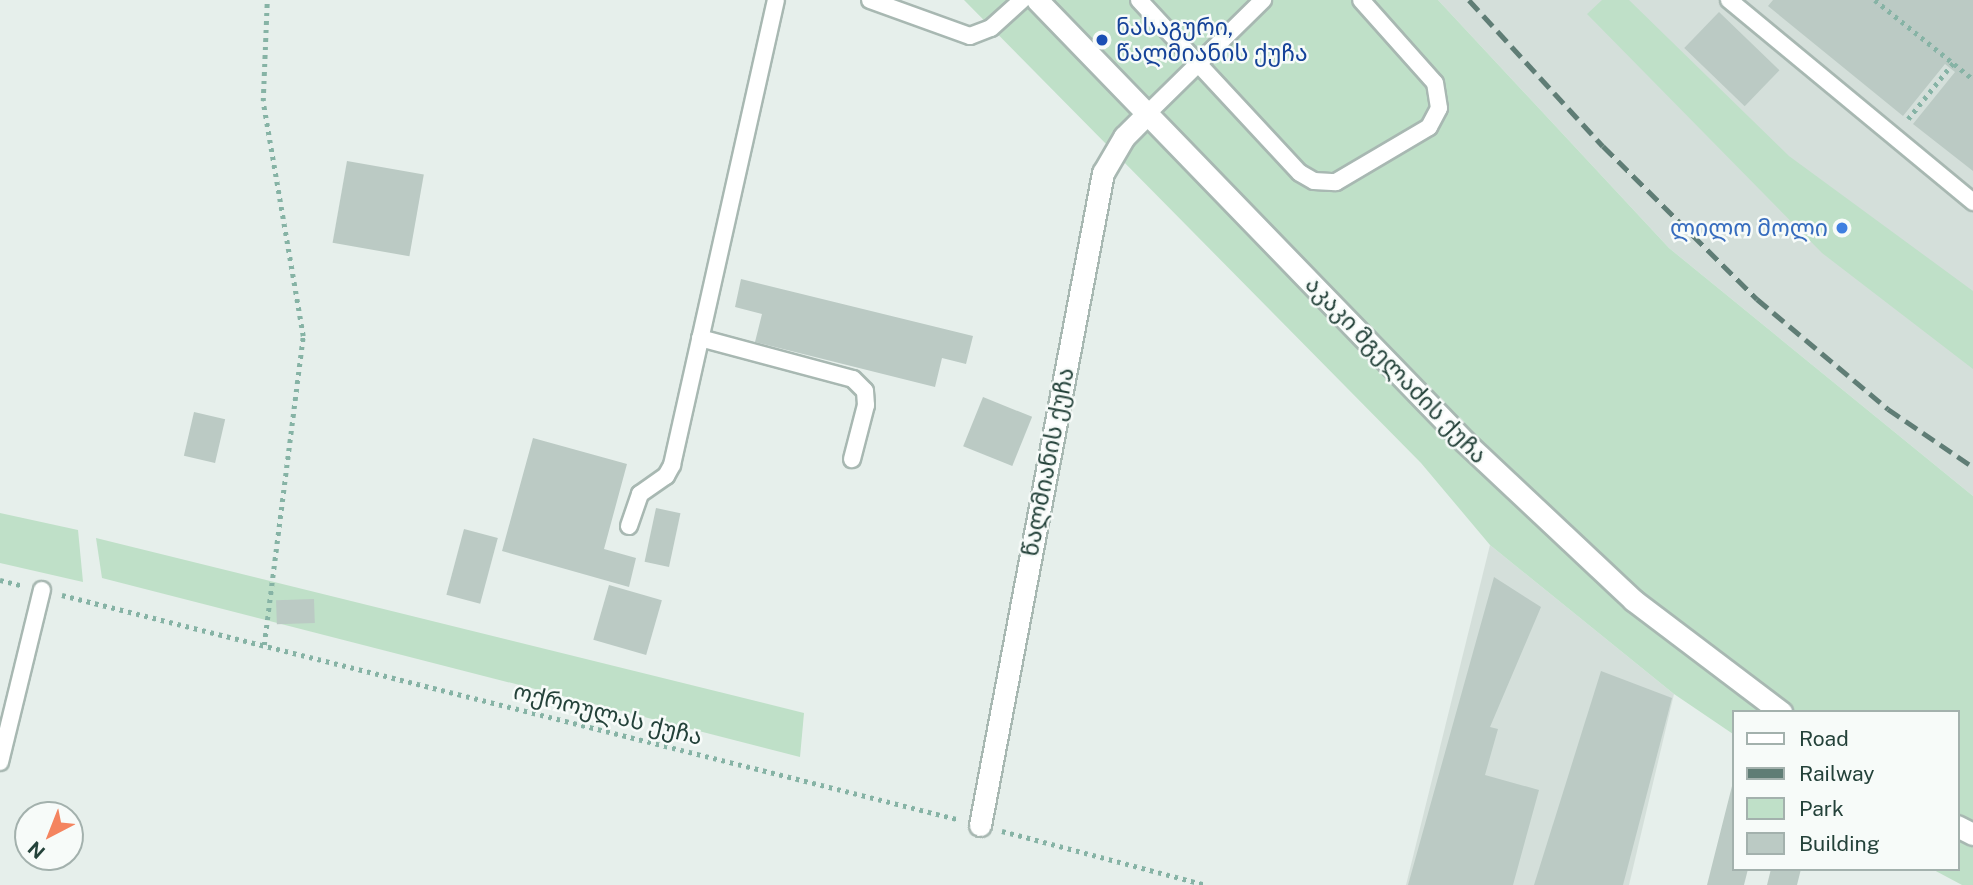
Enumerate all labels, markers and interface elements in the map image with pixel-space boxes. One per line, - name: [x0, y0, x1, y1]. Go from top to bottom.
- place label: ნასაგური, წალმიანის ქუჩა: [1116, 13, 1308, 67]
- marker: ნასაგური, წალმიანის ქუჩა: [1094, 32, 1110, 48]
- place label: ლილო მოლი: [1670, 214, 1828, 242]
- marker: ლილო მოლი: [1834, 220, 1850, 236]
- street label: აკაკი მგელაძის ქუჩა: [1300, 271, 1492, 469]
- street label: წალმიანის ქუჩა: [1016, 365, 1080, 559]
- street label: ოქროულას ქუჩა: [511, 677, 705, 751]
- legend: [1731, 710, 1959, 871]
- text: Road: [1799, 726, 1849, 751]
- text: Railway: [1799, 761, 1875, 786]
- text: Park: [1799, 796, 1844, 821]
- north arrow: [14, 801, 84, 871]
- text: Building: [1799, 831, 1880, 856]
- text: N: [23, 837, 49, 863]

